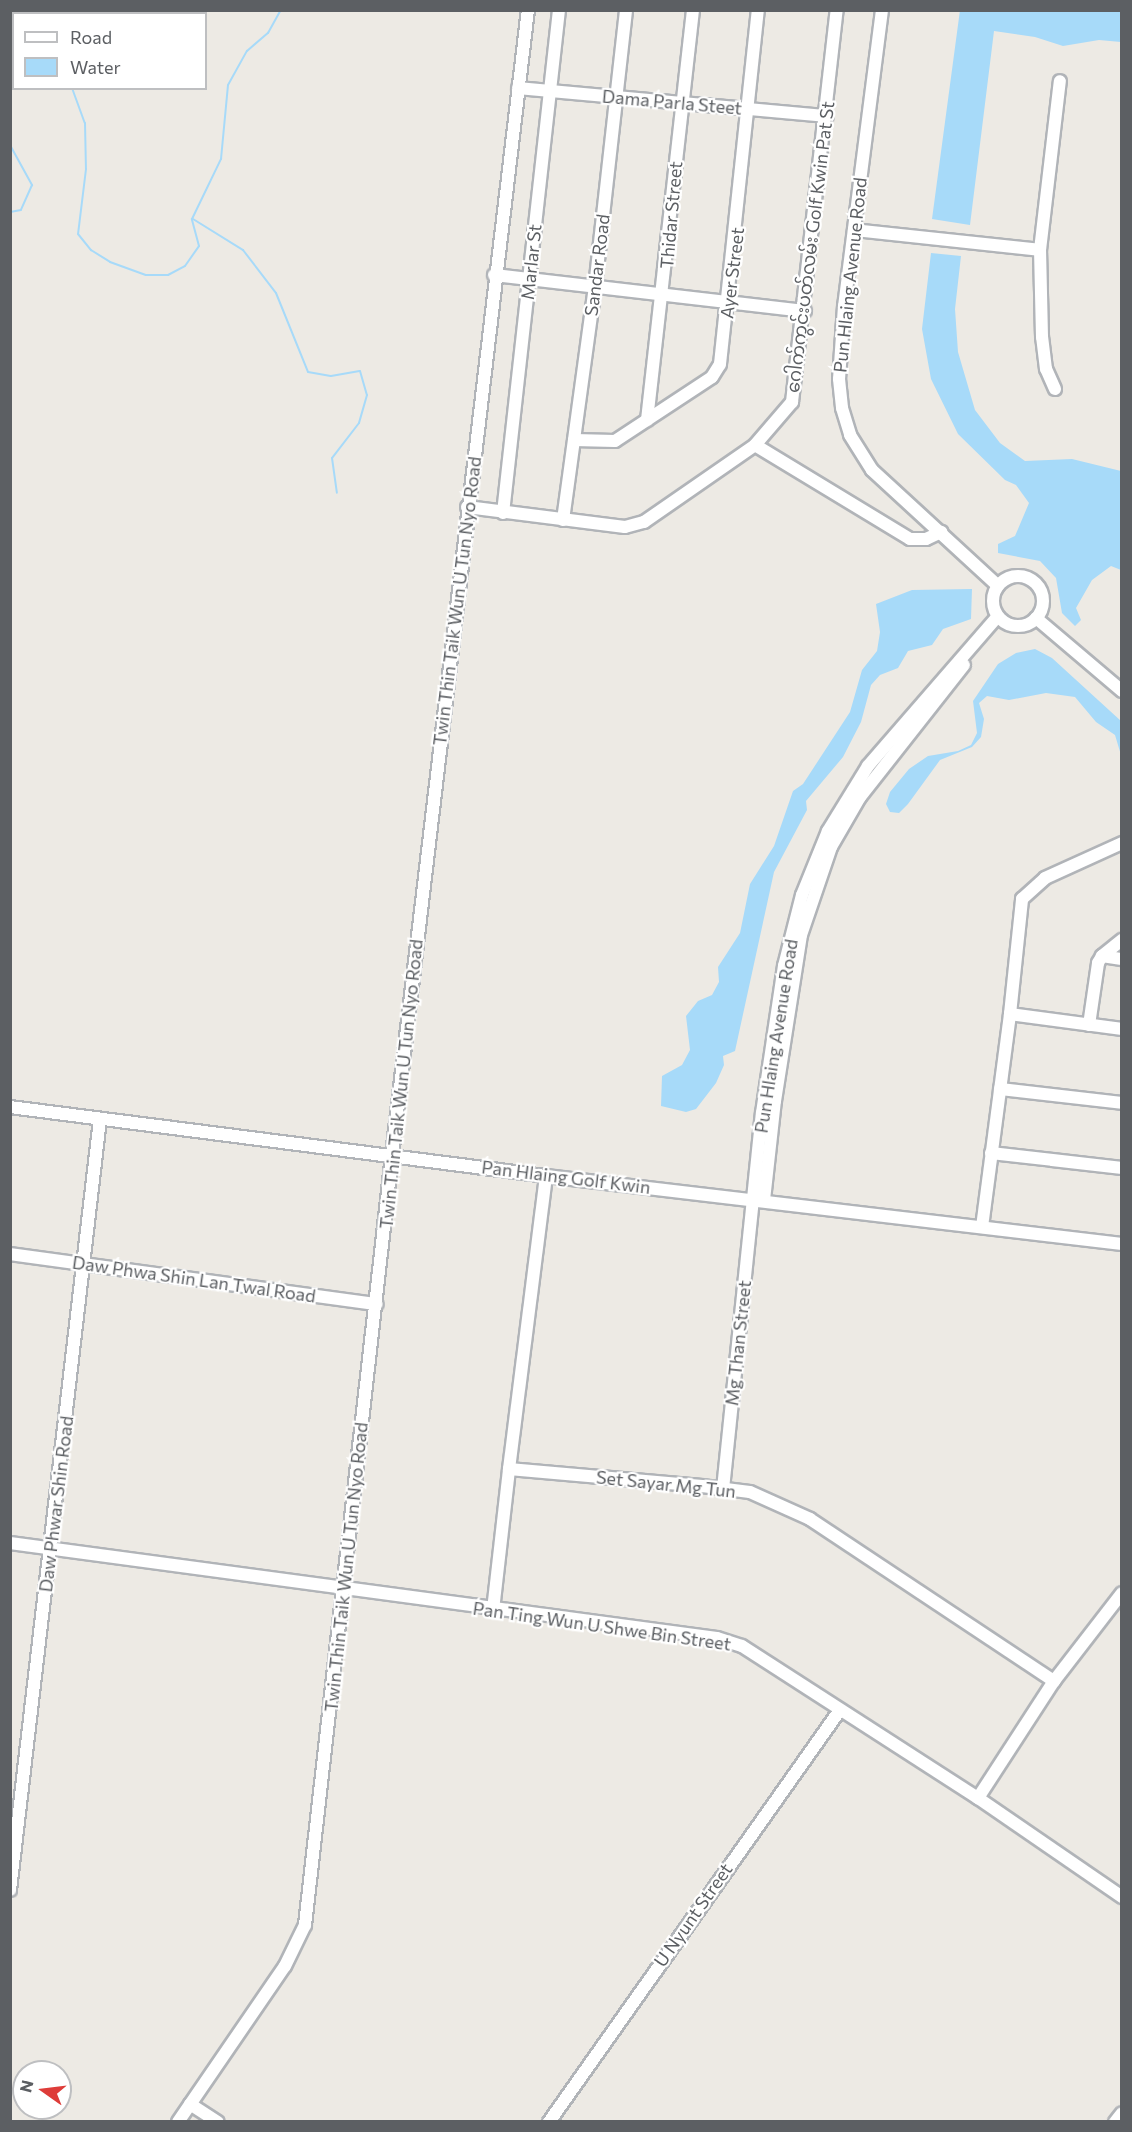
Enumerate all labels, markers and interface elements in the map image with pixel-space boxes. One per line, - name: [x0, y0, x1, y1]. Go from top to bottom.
- legend: [12, 12, 207, 90]
- text: Road: [70, 26, 112, 48]
- text: Water: [70, 56, 121, 78]
- street label: Dama Parla Steet: [601, 85, 743, 119]
- street label: ဂေါက်ကွင်းပတ်လမ်း Golf Kwin Pat St: [781, 100, 839, 394]
- street label: Thidar Street: [656, 160, 686, 270]
- street label: Pun Hlaing Avenue Road: [829, 176, 871, 374]
- street label: Sandar Road: [580, 213, 614, 317]
- street label: Marlar St: [516, 223, 546, 301]
- street label: Ayer Street: [716, 226, 748, 320]
- street label: Twin Thin Taik Wun U Tun Nyo Road: [429, 455, 485, 747]
- street label: Pun Hlaing Avenue Road: [750, 937, 802, 1135]
- street label: Twin Thin Taik Wun U Tun Nyo Road: [375, 938, 427, 1230]
- street label: Pan Hlaing Golf Kwin: [480, 1156, 652, 1198]
- street label: Daw Phwa Shin Lan Twal Road: [71, 1251, 317, 1307]
- street label: Mg Than Street: [721, 1279, 755, 1407]
- street label: Daw Phwar Shin Road: [34, 1415, 78, 1593]
- street label: Twin Thin Taik Wun U Tun Nyo Road: [320, 1421, 372, 1713]
- street label: Set Sayar Mg Tun: [595, 1466, 737, 1502]
- street label: Pan Ting Wun U Shwe Bin Street: [471, 1597, 733, 1655]
- street label: U Nyunt Street: [649, 1859, 737, 1971]
- north arrow: [12, 2060, 72, 2120]
- text: N: [15, 2078, 37, 2094]

